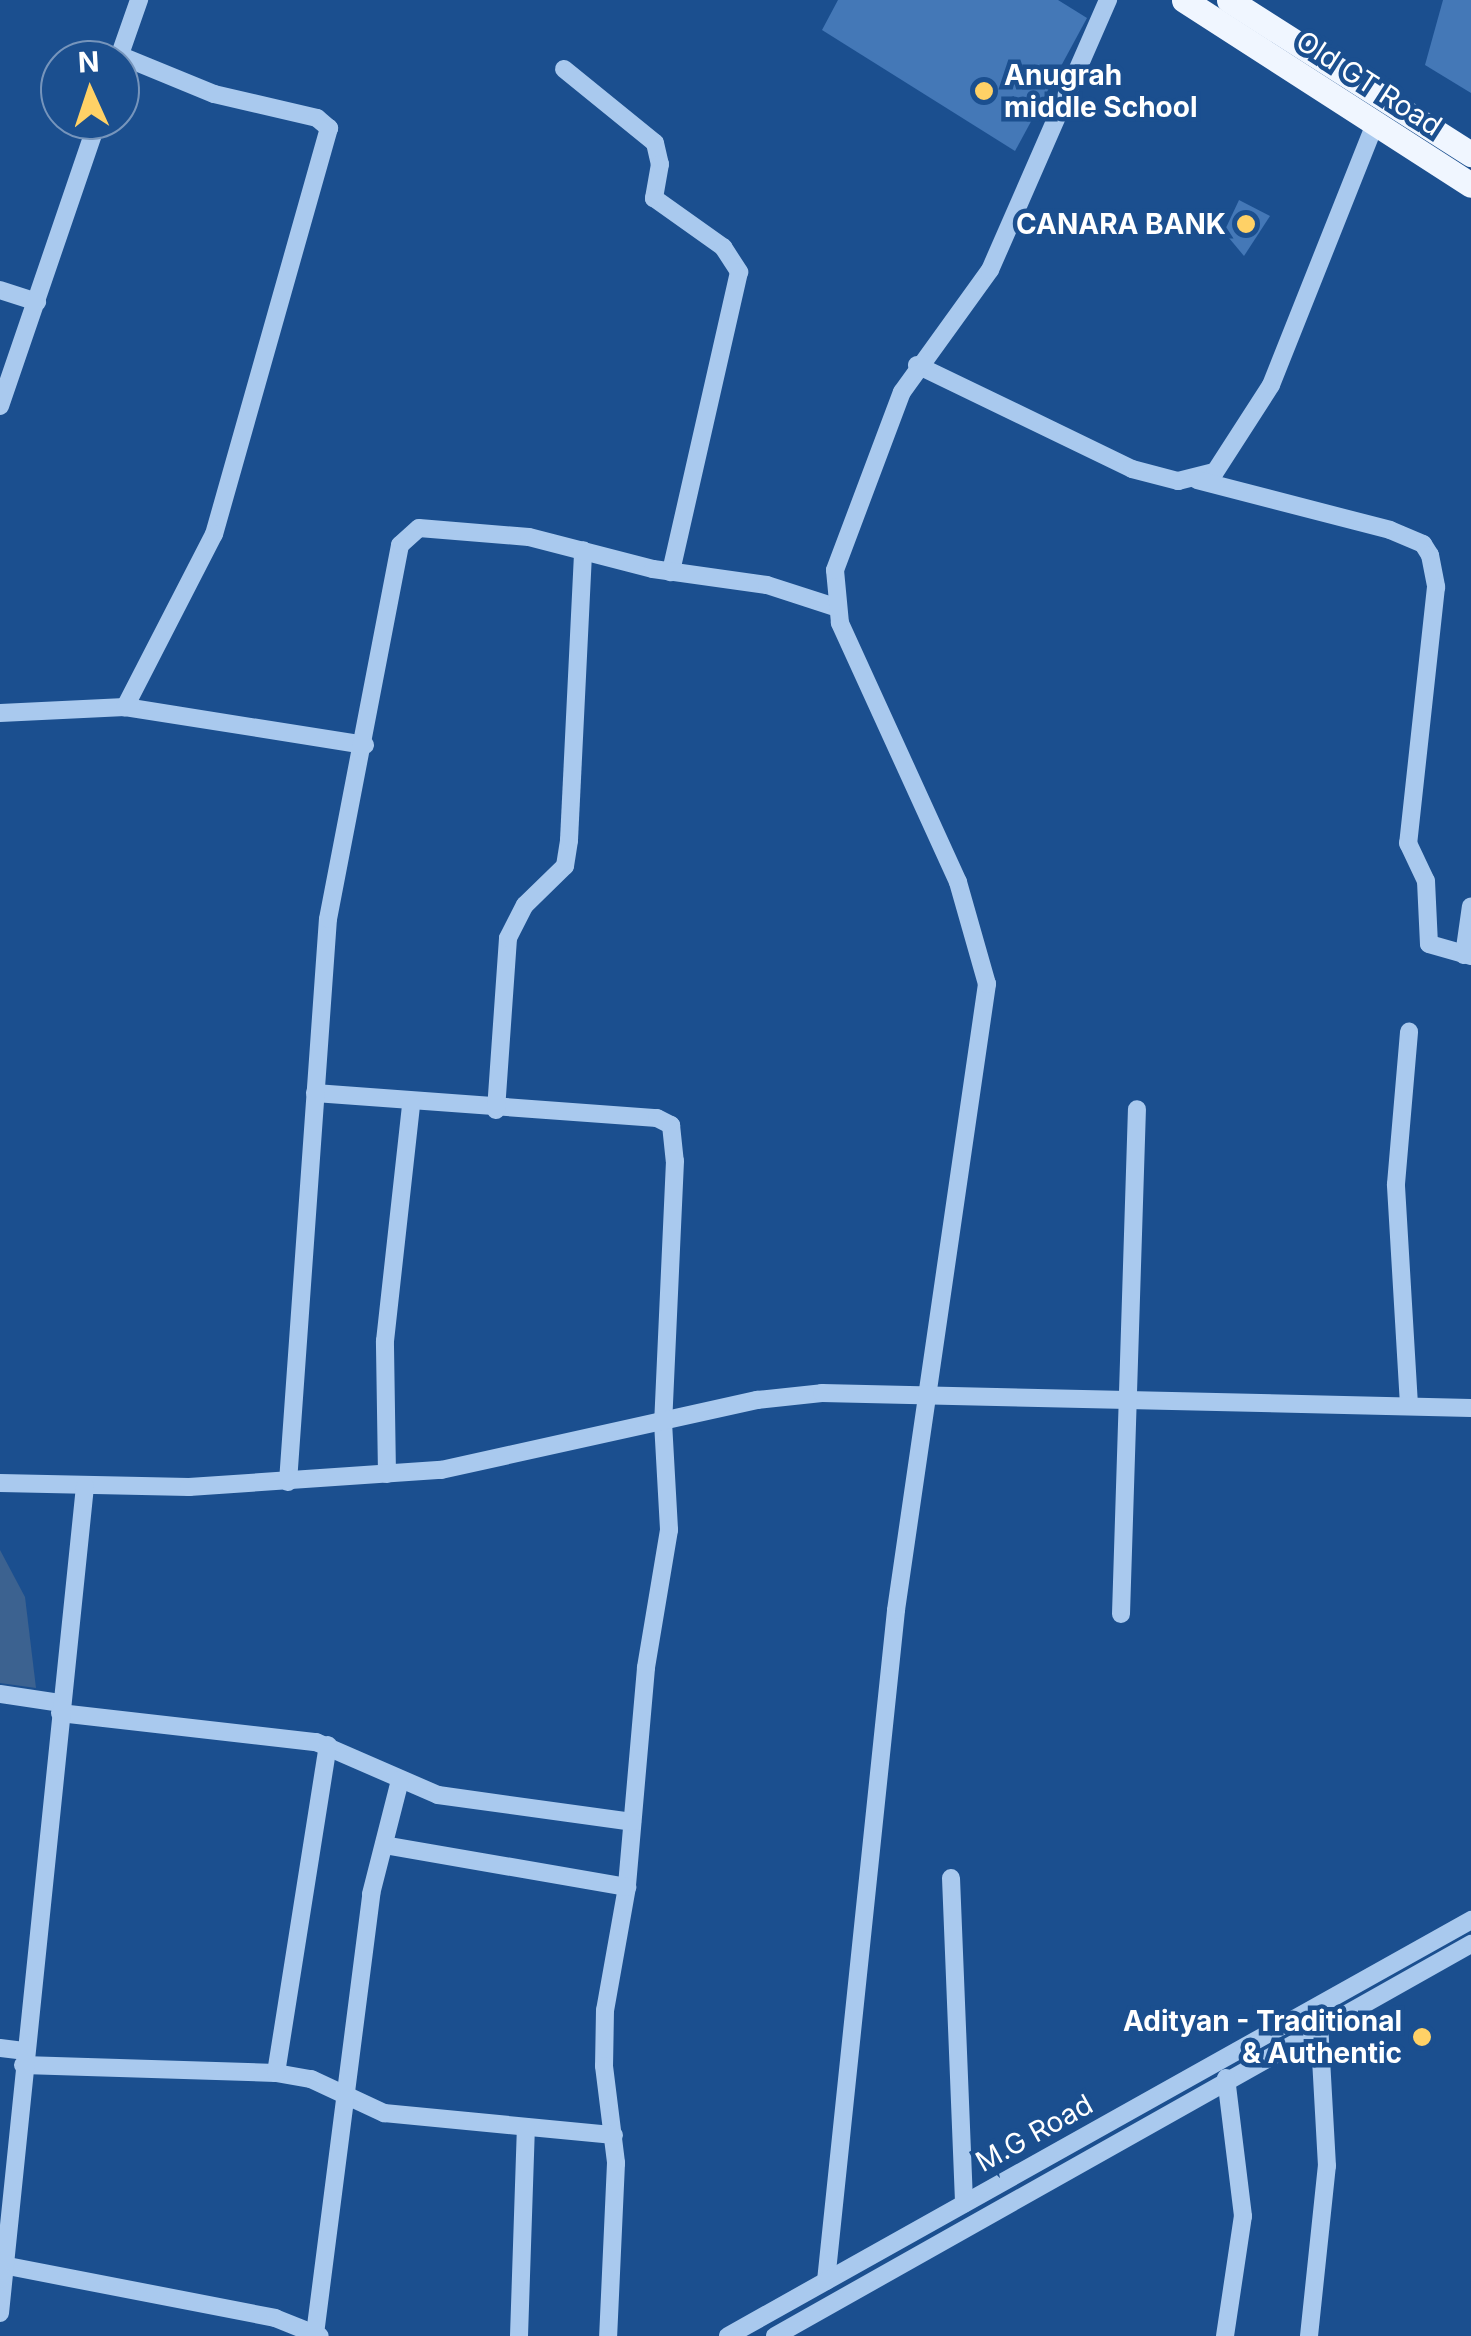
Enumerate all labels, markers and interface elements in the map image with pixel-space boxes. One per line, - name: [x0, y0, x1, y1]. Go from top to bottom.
- street label: Old GT Road: [1290, 23, 1448, 143]
- north arrow: [40, 40, 140, 140]
- text: N: [77, 45, 100, 80]
- place label: Anugrah middle School: [1004, 58, 1198, 124]
- marker: Anugrah middle School: [973, 80, 995, 102]
- place label: CANARA BANK: [1016, 207, 1226, 241]
- marker: CANARA BANK: [1235, 213, 1257, 235]
- place label: Adityan - Traditional & Authentic: [1123, 2004, 1402, 2070]
- marker: Adityan - Traditional & Authentic: [1411, 2026, 1433, 2048]
- street label: M.G Road: [970, 2087, 1098, 2179]

